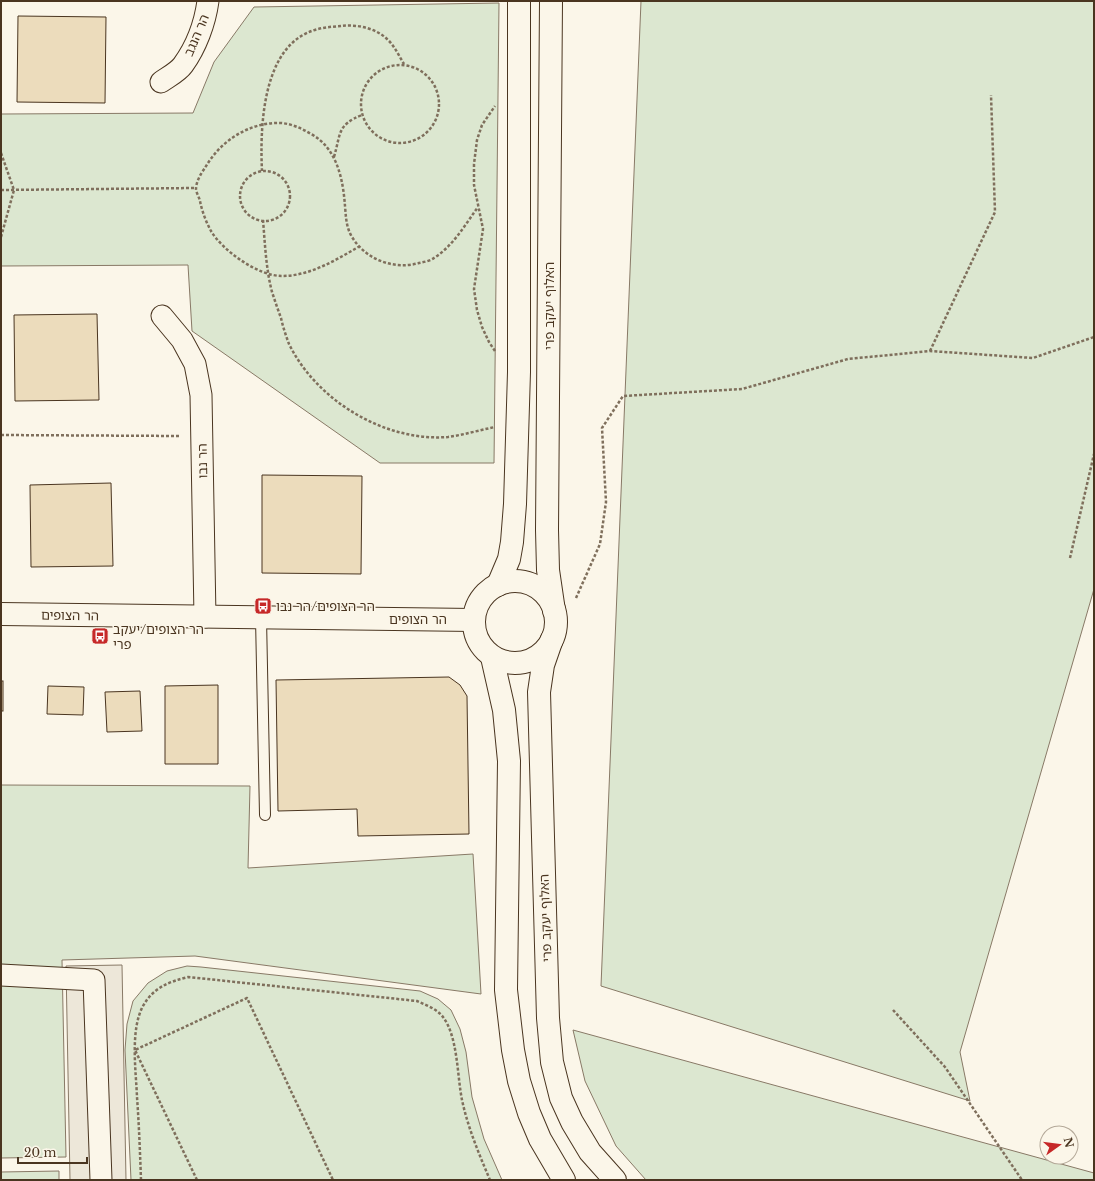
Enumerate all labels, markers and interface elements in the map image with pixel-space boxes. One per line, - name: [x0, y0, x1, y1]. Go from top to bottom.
- street label: הר הנגב: [180, 12, 213, 59]
- street label: האלוף יעקב פרי: [541, 262, 558, 350]
- street label: הר נבו: [194, 443, 211, 479]
- bus stop icon: הר הצופים/הר נבו: [253, 596, 273, 616]
- place label: הר הצופים/הר נבו: [276, 598, 375, 615]
- street label: הר הצופים: [41, 606, 99, 625]
- street label: הר הצופים: [389, 611, 447, 628]
- place label: הר הצופים/יעקב פרי: [113, 621, 204, 653]
- bus stop icon: הר הצופים/יעקב פרי: [90, 626, 110, 646]
- street label: האלוף יעקב פרי: [535, 874, 556, 962]
- north arrow: [1039, 1125, 1079, 1165]
- text: N: [1061, 1136, 1077, 1150]
- scale bar: [18, 1139, 87, 1165]
- text: 20 m: [24, 1145, 56, 1160]

